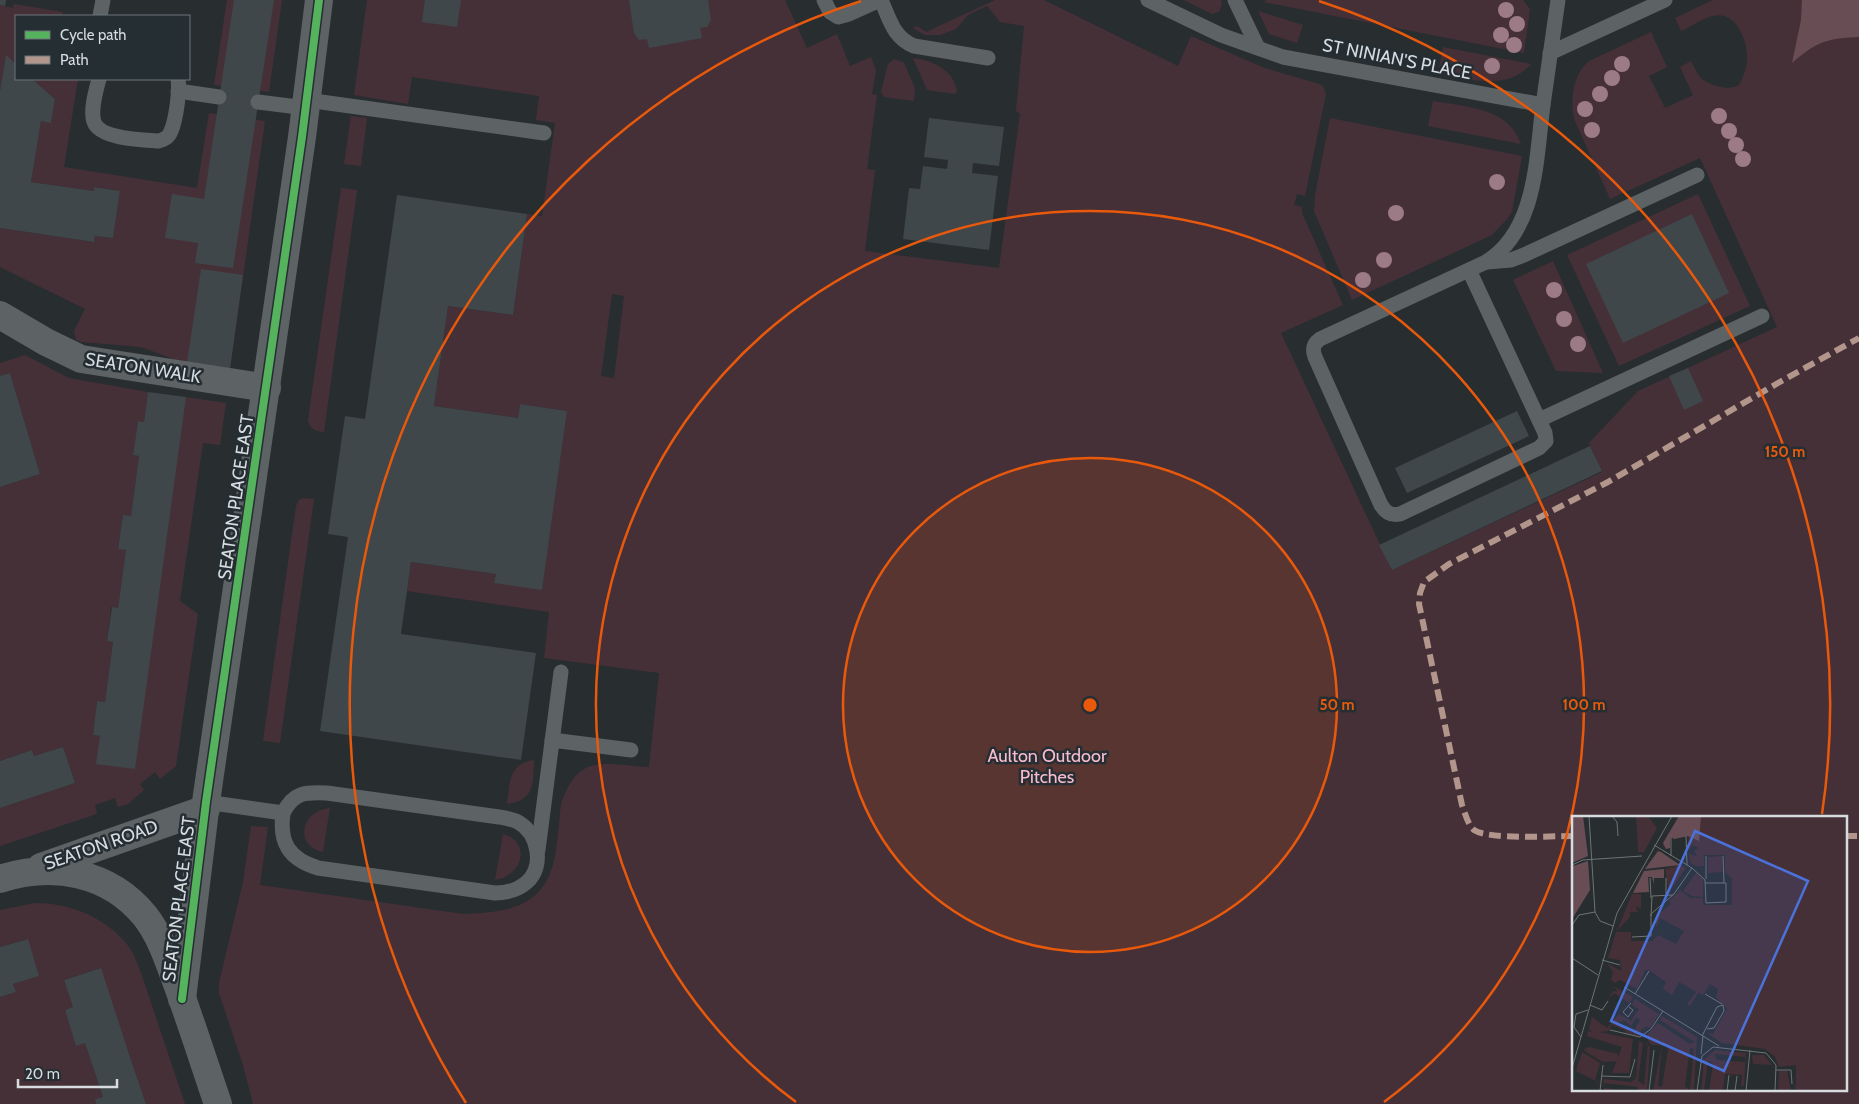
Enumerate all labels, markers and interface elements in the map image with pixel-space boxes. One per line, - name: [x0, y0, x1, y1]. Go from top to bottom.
- legend: [15, 15, 190, 80]
- text: Cycle path: [60, 26, 126, 44]
- street label: ST NINIAN'S PLACE: [1321, 34, 1473, 84]
- text: Path: [60, 51, 89, 69]
- street label: SEATON WALK: [83, 348, 203, 388]
- street label: SEATON PLACE EAST: [213, 412, 259, 581]
- text: 150 m: [1765, 443, 1805, 461]
- centre of rings: [1081, 696, 1099, 714]
- text: 50 m: [1319, 696, 1355, 714]
- text: 100 m: [1562, 696, 1606, 714]
- park label: Aulton Outdoor Pitches: [987, 745, 1107, 788]
- street label: SEATON PLACE EAST: [158, 814, 200, 983]
- street label: SEATON ROAD: [41, 815, 161, 875]
- inset map: [1572, 816, 1846, 1092]
- scale bar: [18, 1056, 116, 1088]
- text: 20 m: [25, 1065, 60, 1083]

